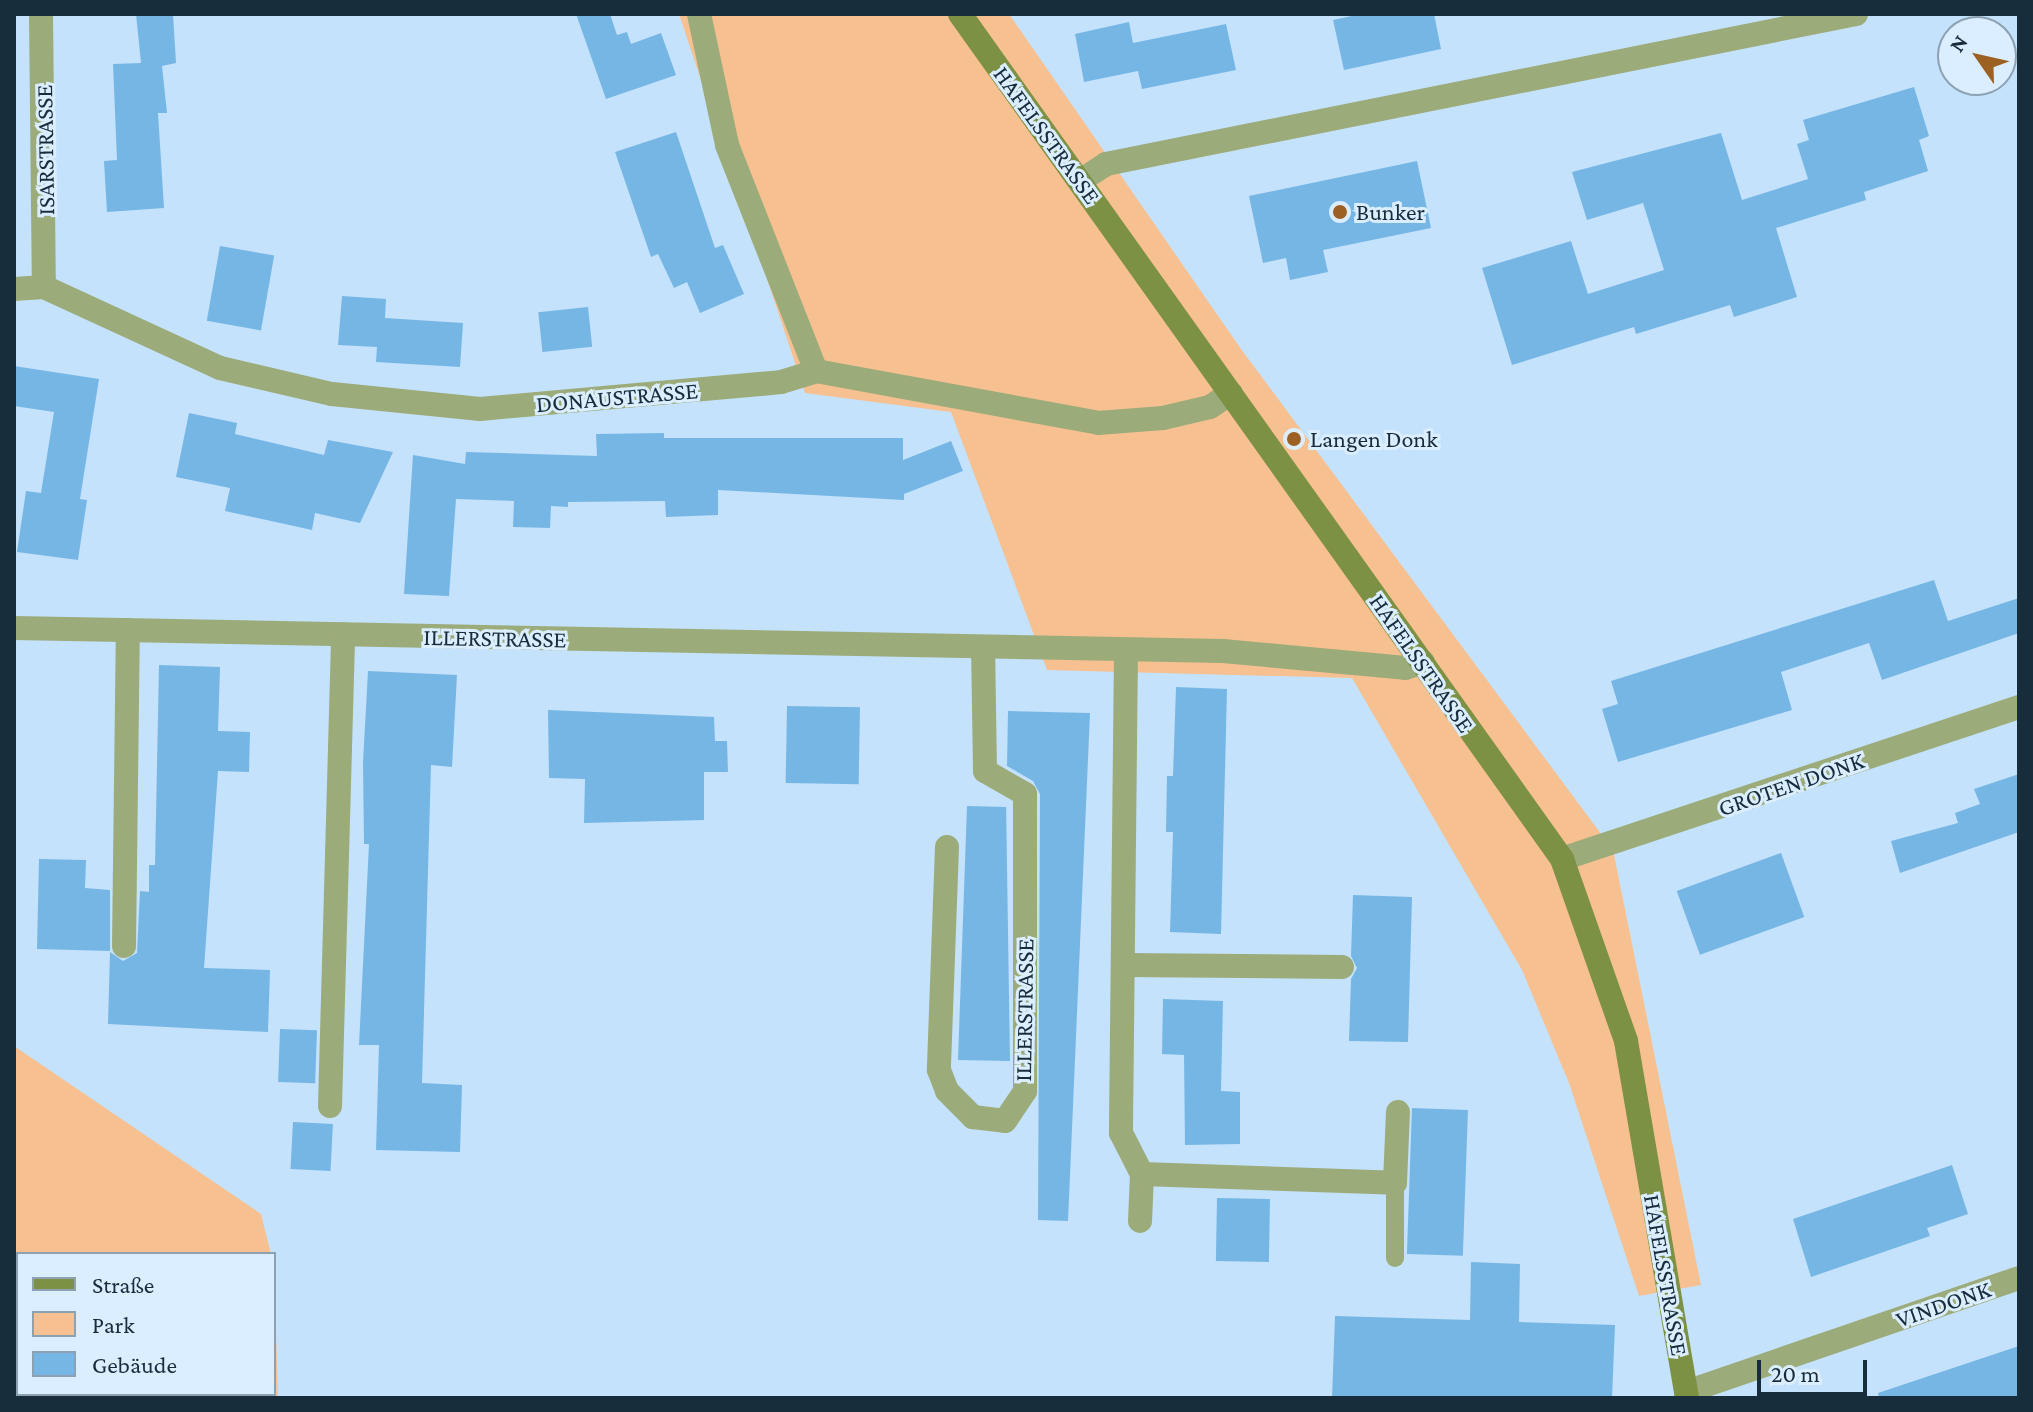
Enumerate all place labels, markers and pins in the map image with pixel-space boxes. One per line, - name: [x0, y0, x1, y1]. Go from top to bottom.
- place label: Bunker: [1356, 198, 1425, 226]
- marker: Bunker: [1331, 203, 1349, 221]
- place label: Langen Donk: [1310, 425, 1438, 453]
- marker: Langen Donk: [1285, 430, 1303, 448]

